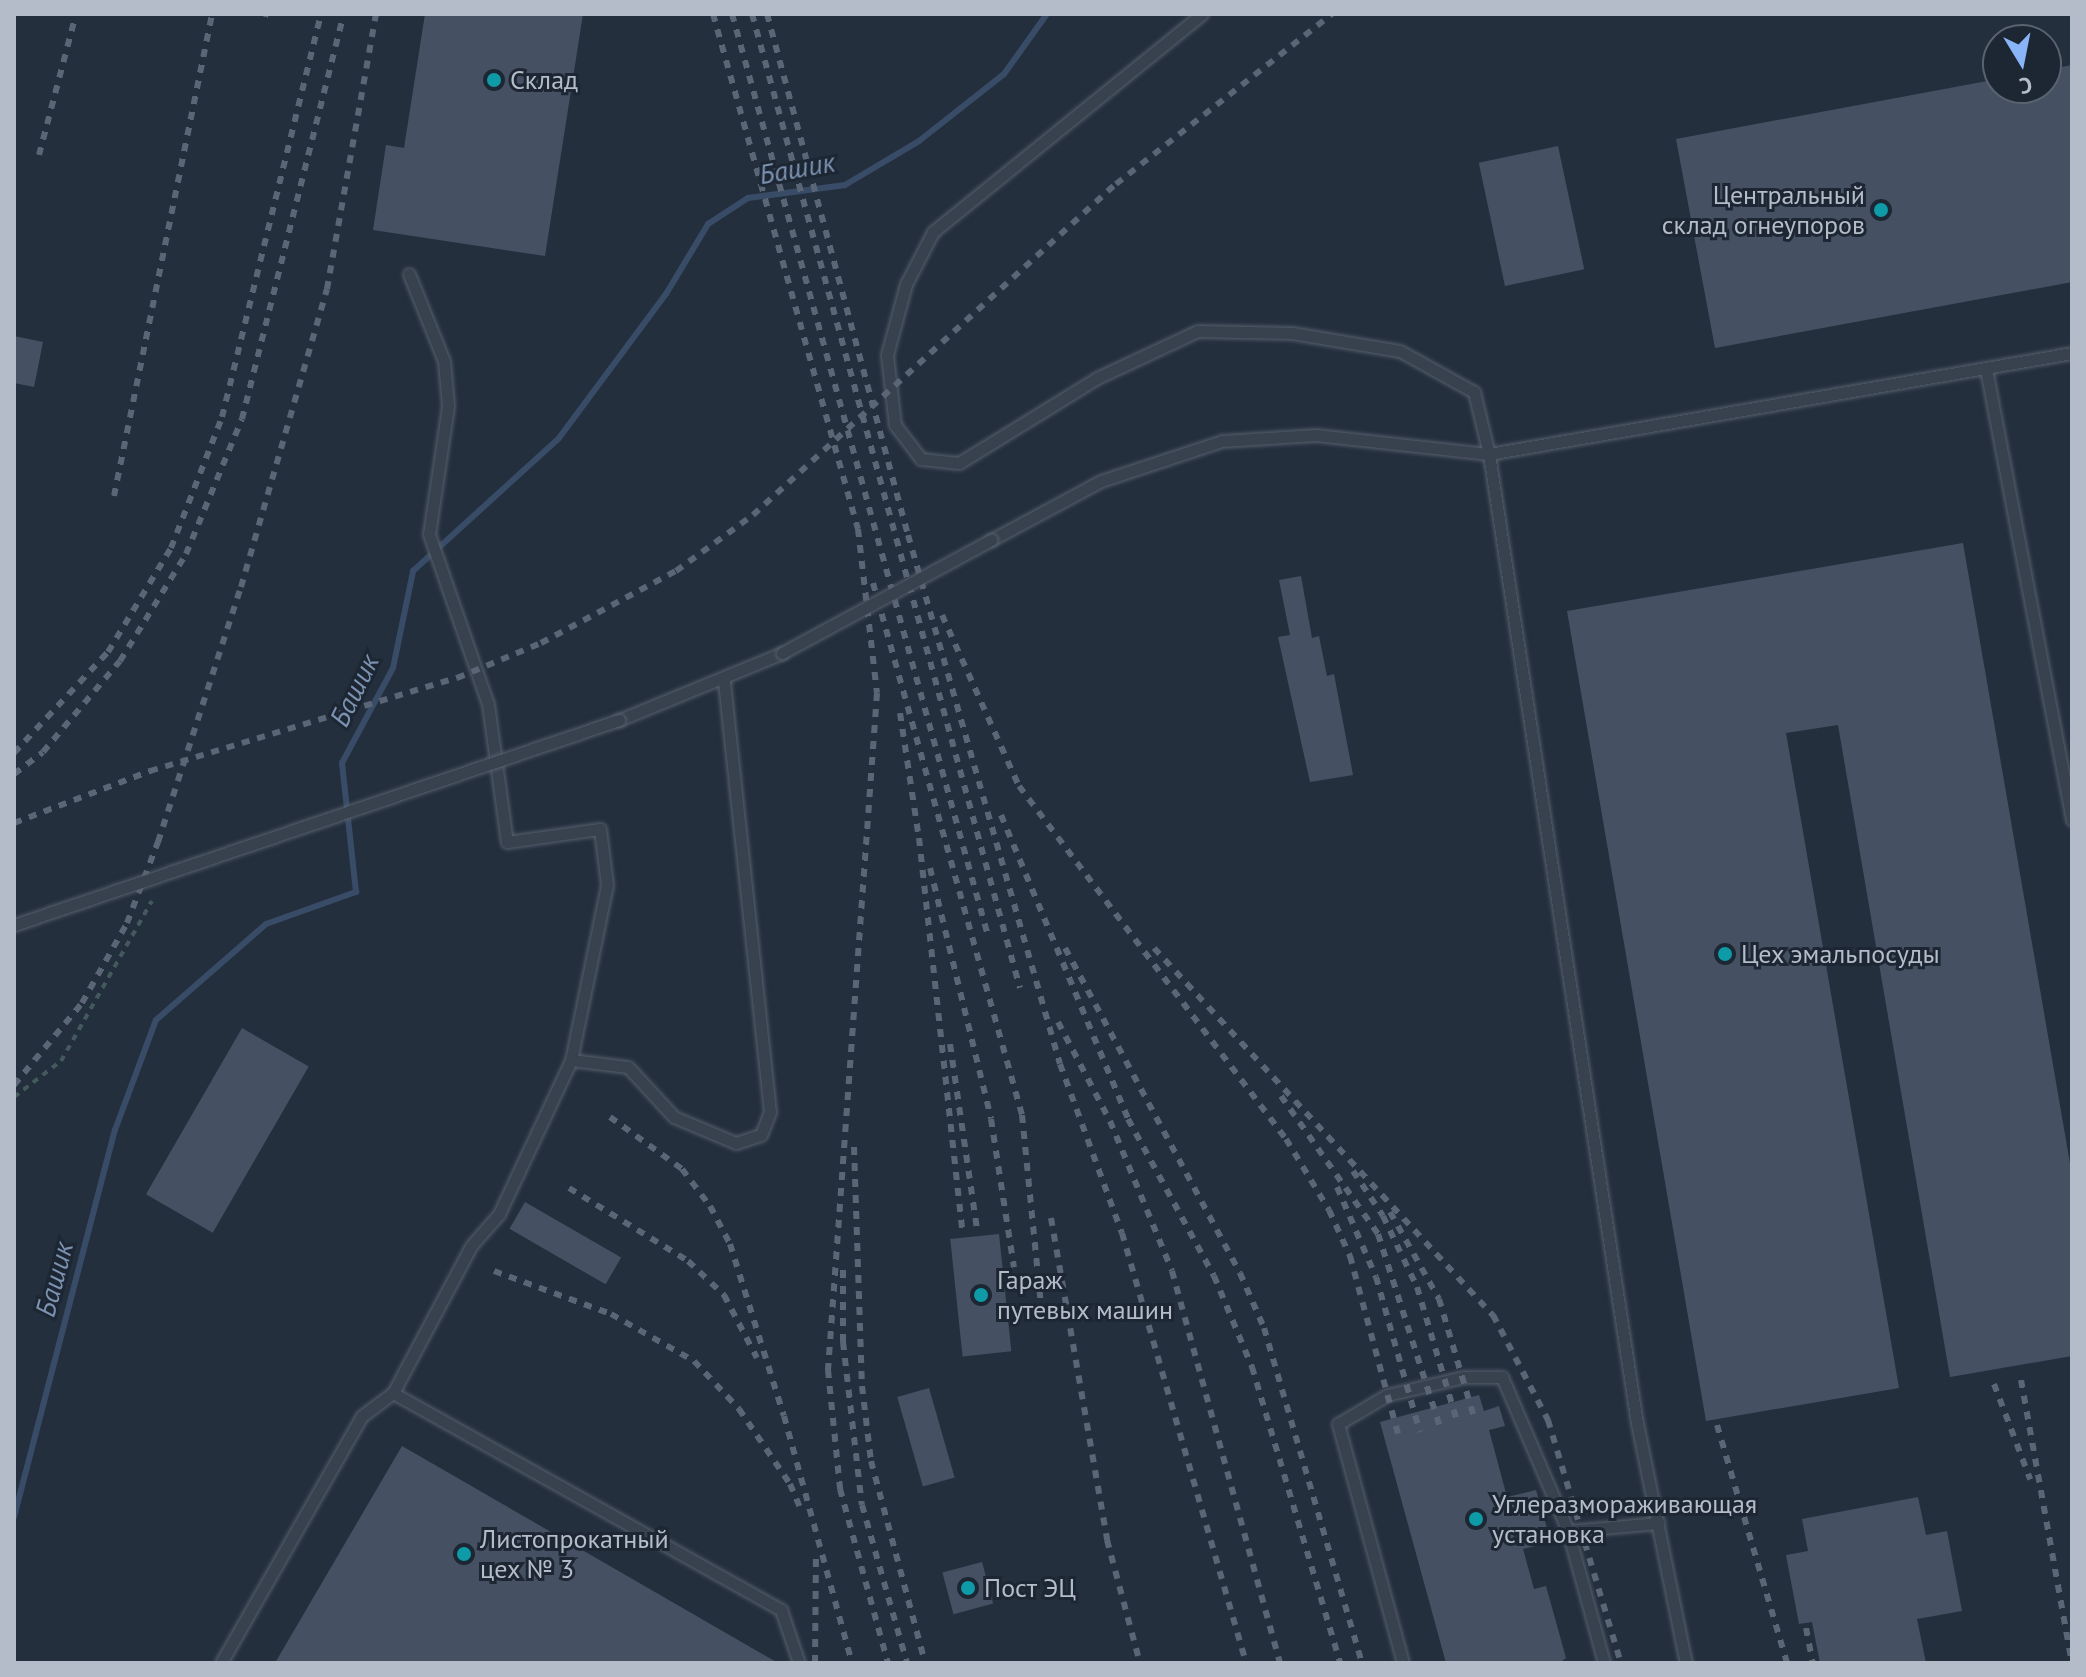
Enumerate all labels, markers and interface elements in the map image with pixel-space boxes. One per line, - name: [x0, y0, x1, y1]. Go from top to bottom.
- north arrow: [1982, 24, 2062, 104]
- place label: Склад: [510, 64, 578, 96]
- marker: Склад: [485, 71, 503, 89]
- text: С: [2017, 71, 2034, 101]
- water label: Башик: [756, 145, 838, 191]
- place label: Центральный склад огнеупоров: [1662, 179, 1865, 240]
- marker: Центральный склад огнеупоров: [1872, 201, 1890, 219]
- water label: Башик: [322, 648, 386, 732]
- place label: Цех эмальпосуды: [1741, 938, 1940, 970]
- marker: Цех эмальпосуды: [1716, 945, 1734, 963]
- water label: Башик: [28, 1238, 80, 1320]
- place label: Гараж путевых машин: [997, 1264, 1174, 1326]
- marker: Гараж путевых машин: [972, 1286, 990, 1304]
- place label: Углеразмораживающая установка: [1492, 1488, 1757, 1550]
- marker: Углеразмораживающая установка: [1467, 1510, 1485, 1528]
- place label: Листопрокатный цех № 3: [480, 1523, 669, 1584]
- marker: Листопрокатный цех № 3: [455, 1545, 473, 1563]
- place label: Поcт ЭЦ: [984, 1572, 1077, 1604]
- marker: Поcт ЭЦ: [959, 1579, 977, 1597]

